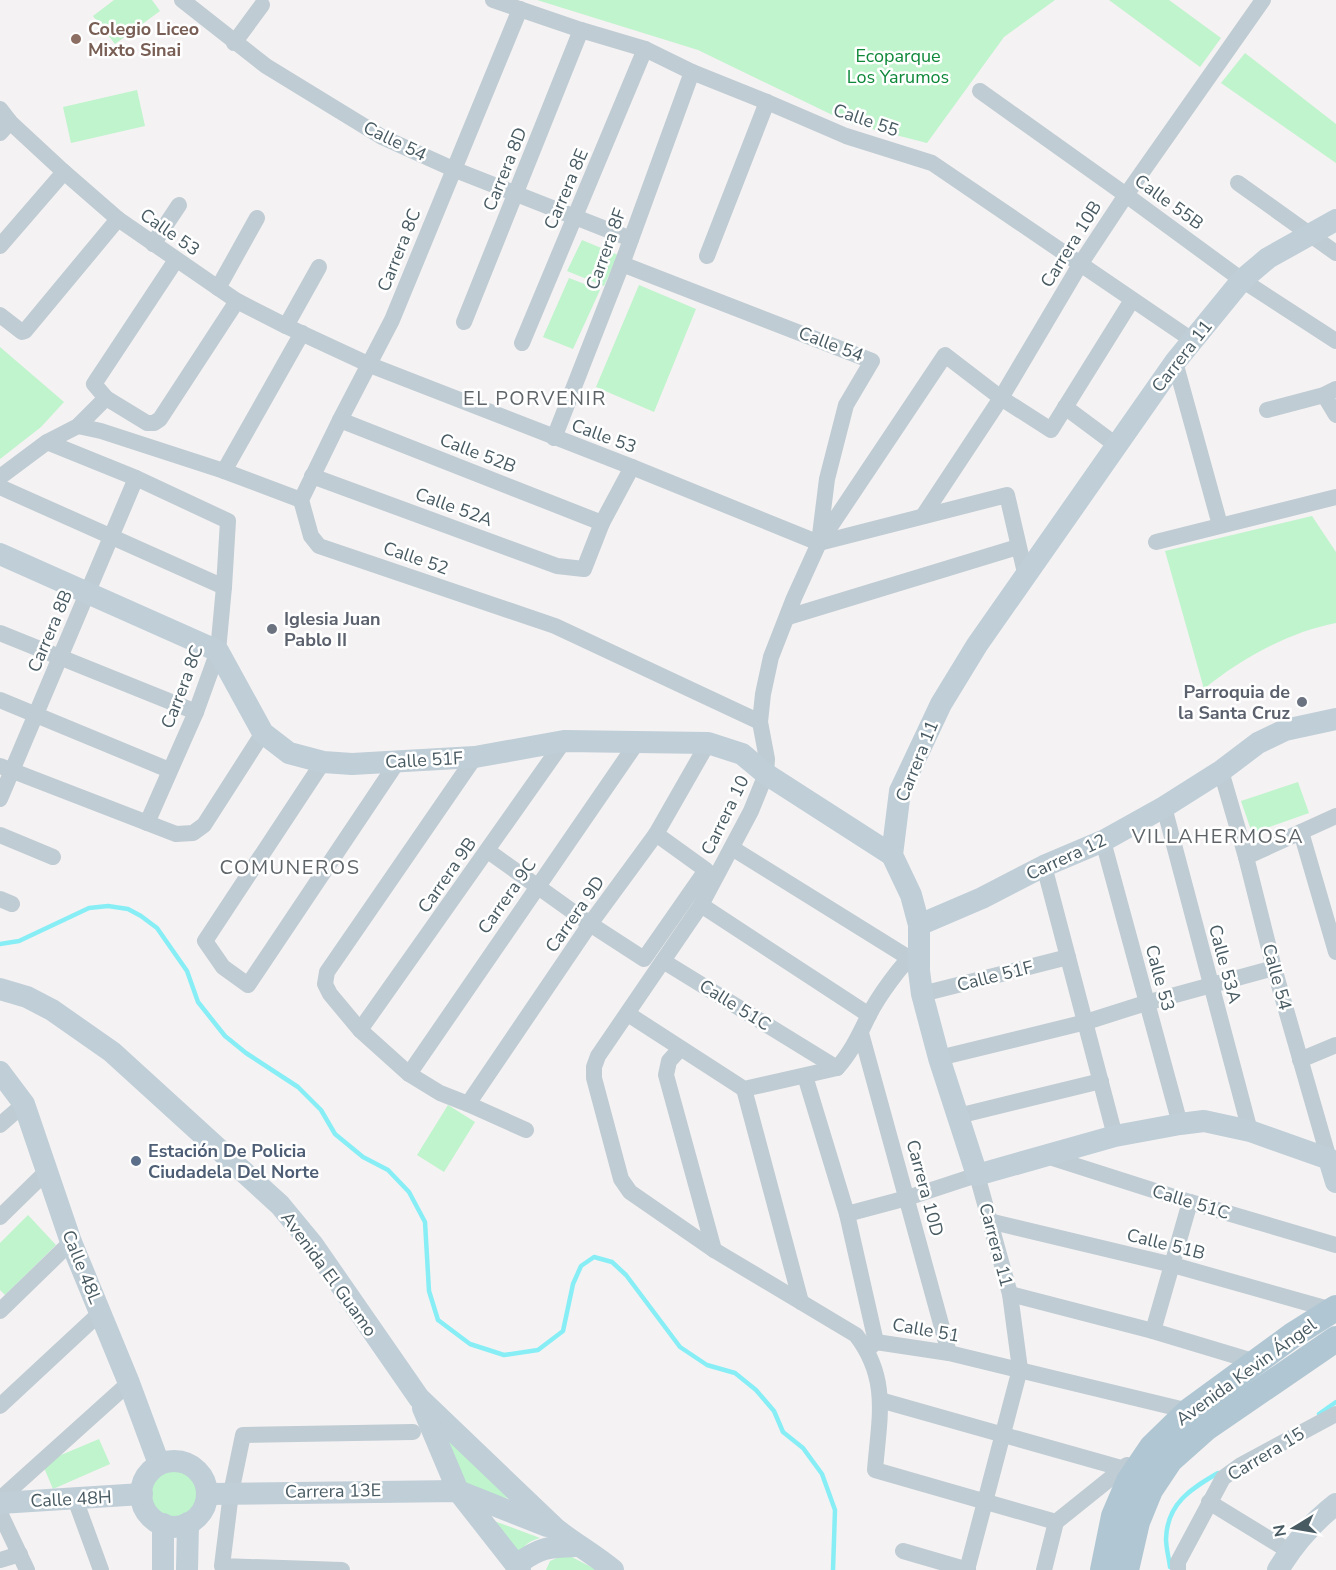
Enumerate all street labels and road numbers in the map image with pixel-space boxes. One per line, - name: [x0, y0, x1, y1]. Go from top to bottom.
- street label: Calle 55: [830, 98, 902, 142]
- street label: Calle 54: [359, 115, 431, 167]
- street label: Carrera 8D: [477, 124, 533, 214]
- street label: Carrera 8E: [538, 145, 594, 233]
- street label: Calle 55B: [1130, 169, 1208, 235]
- street label: Carrera 10B: [1035, 196, 1107, 292]
- street label: Calle 53: [135, 203, 205, 261]
- street label: Carrera 8C: [372, 205, 426, 295]
- street label: Carrera 8F: [580, 205, 632, 293]
- street label: Carrera 11: [1146, 315, 1218, 397]
- street label: Calle 54: [795, 321, 867, 367]
- street label: Calle 53: [568, 413, 640, 459]
- street label: Calle 52B: [436, 427, 520, 479]
- street label: Calle 52A: [412, 482, 496, 532]
- street label: Calle 52: [380, 536, 452, 580]
- street label: Carrera 8B: [22, 586, 78, 676]
- street label: Carrera 8C: [155, 642, 209, 732]
- street label: Carrera 11: [890, 717, 944, 805]
- street label: Calle 51F: [385, 746, 464, 774]
- street label: Carrera 10: [695, 771, 755, 859]
- street label: Carrera 12: [1022, 828, 1110, 886]
- street label: Carrera 9B: [412, 832, 482, 918]
- street label: Carrera 9C: [472, 853, 542, 939]
- street label: Carrera 9D: [540, 871, 610, 957]
- street label: Calle 53A: [1203, 922, 1247, 1006]
- street label: Calle 54: [1257, 941, 1297, 1013]
- street label: Calle 53: [1140, 942, 1180, 1014]
- street label: Calle 51F: [954, 955, 1036, 997]
- street label: Calle 51C: [695, 974, 775, 1036]
- street label: Carrera 10D: [901, 1137, 949, 1239]
- street label: Calle 51C: [1149, 1179, 1233, 1225]
- street label: Carrera 11: [973, 1200, 1019, 1290]
- street label: Avenida El Guamo: [276, 1207, 382, 1341]
- street label: Calle 51B: [1124, 1223, 1208, 1265]
- street label: Calle 48L: [56, 1227, 108, 1308]
- street label: Calle 51: [891, 1312, 961, 1348]
- street label: Avenida Kevin Ángel: [1171, 1313, 1322, 1431]
- street label: Carrera 15: [1223, 1422, 1309, 1486]
- street label: Carrera 13E: [285, 1478, 381, 1504]
- street label: Calle 48H: [30, 1485, 112, 1513]

